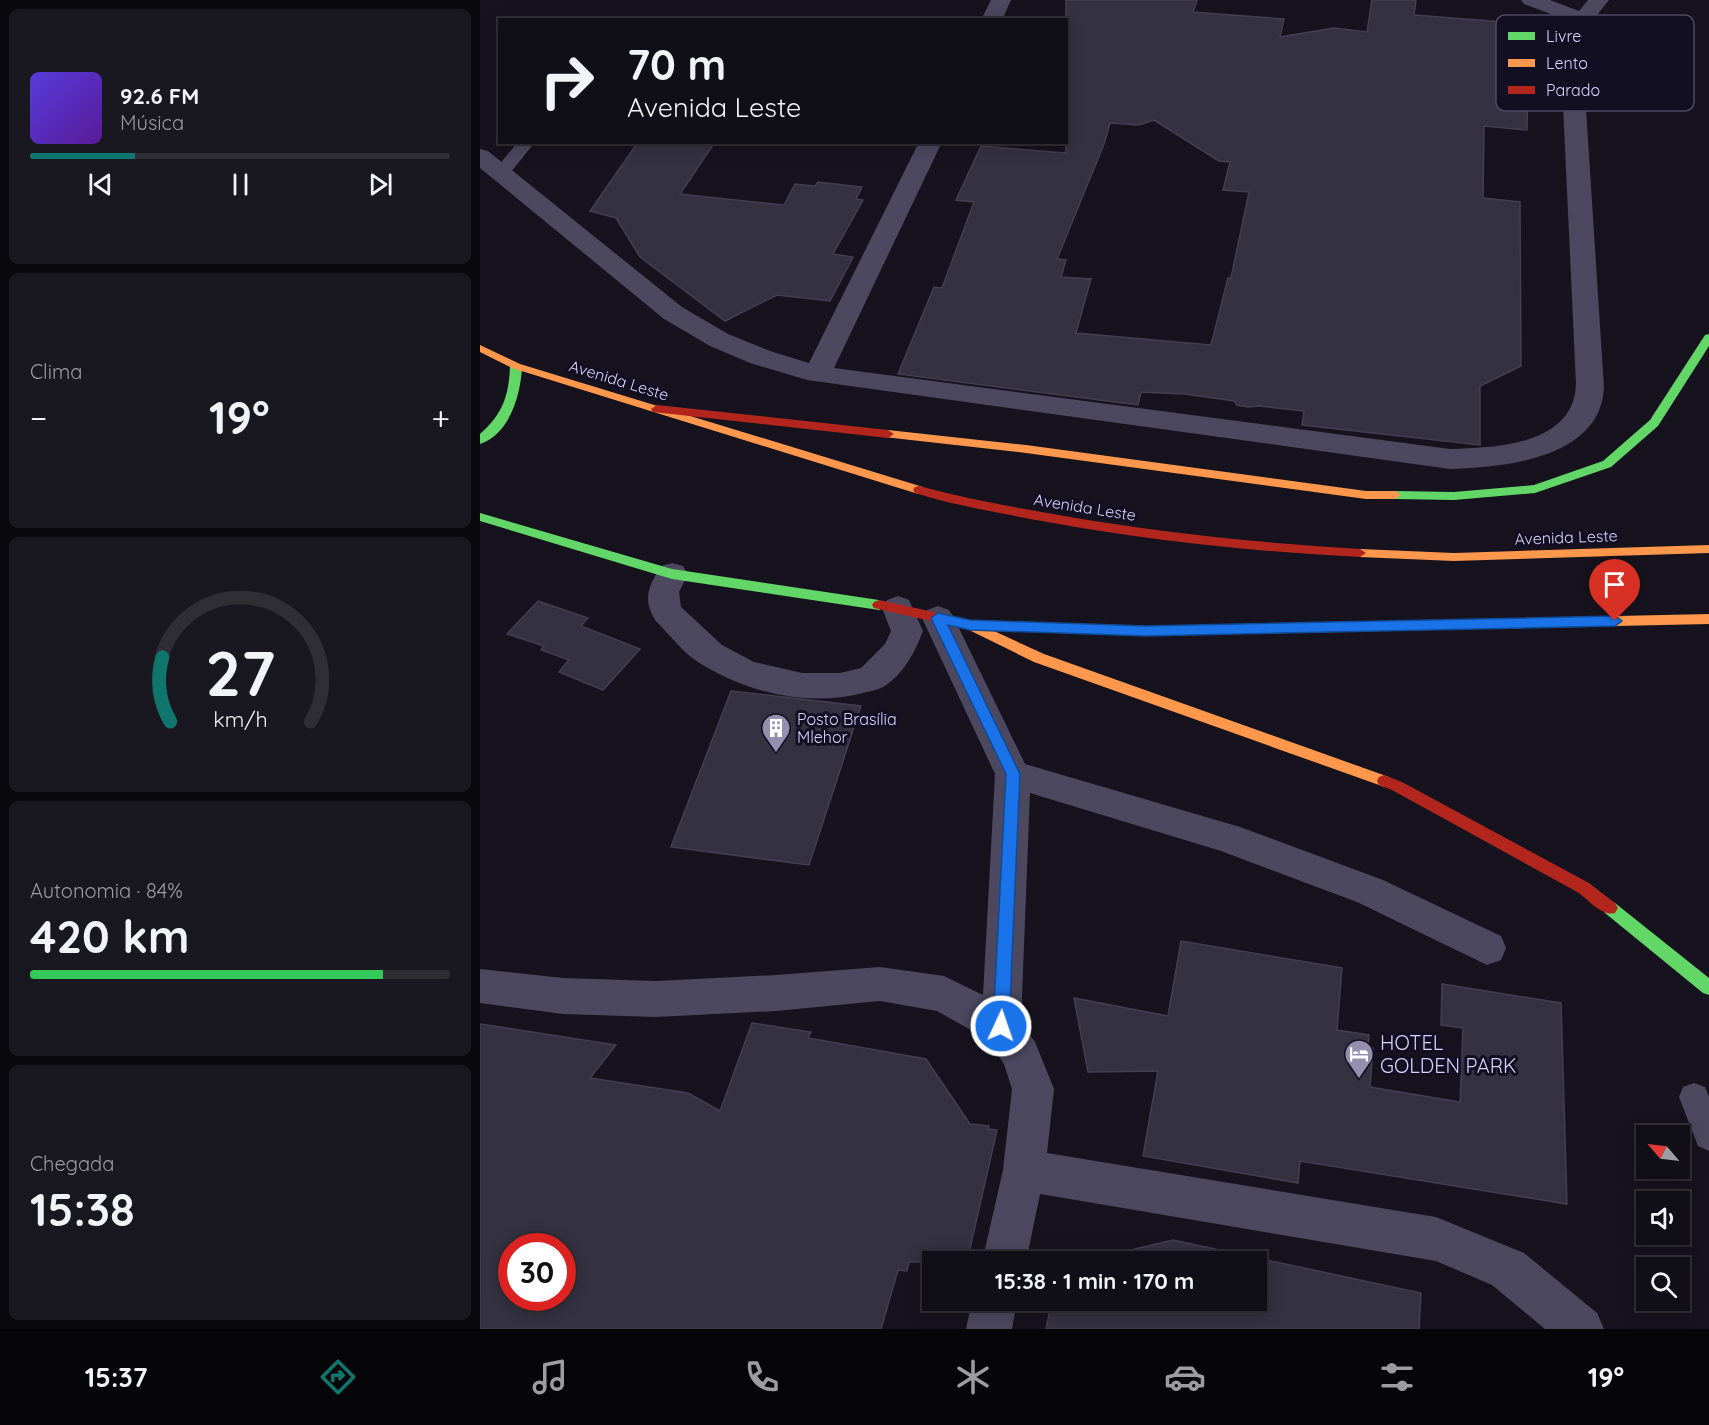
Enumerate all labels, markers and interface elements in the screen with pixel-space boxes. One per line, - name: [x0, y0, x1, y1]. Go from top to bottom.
- legend: [1496, 15, 1694, 111]
- text: Livre: [1546, 26, 1581, 46]
- text: 70 m: [627, 38, 726, 91]
- icon: right: [528, 42, 606, 120]
- text: Lento: [1546, 53, 1588, 73]
- text: Parado: [1546, 80, 1600, 100]
- text: 92.6 FM: [120, 82, 199, 110]
- text: Avenida Leste: [627, 90, 801, 124]
- text: Música: [120, 110, 184, 135]
- icon: previous: [84, 168, 117, 201]
- icon: pause: [224, 168, 257, 201]
- icon: next: [364, 168, 397, 201]
- street label: Avenida Leste: [567, 355, 671, 405]
- text: Clima: [30, 359, 82, 384]
- text: 19°: [209, 389, 270, 445]
- text: −: [30, 397, 47, 438]
- text: +: [431, 397, 450, 438]
- street label: Avenida Leste: [1032, 489, 1138, 525]
- street label: Avenida Leste: [1514, 525, 1618, 549]
- pin: [1589, 559, 1640, 621]
- icon: arrive: [1598, 568, 1631, 601]
- text: 27: [205, 634, 275, 712]
- text: km/h: [213, 706, 267, 732]
- place label: Posto Brasília Mlehor: [797, 709, 897, 747]
- building icon: Posto Brasília Mlehor: [760, 712, 792, 754]
- text: Autonomia · 84%: [30, 878, 183, 903]
- text: 420 km: [30, 908, 189, 964]
- position arrow: [969, 994, 1033, 1058]
- place label: HOTEL GOLDEN PARK: [1380, 1030, 1517, 1078]
- hotel icon: HOTEL GOLDEN PARK: [1343, 1038, 1375, 1080]
- north arrow: [1636, 1125, 1690, 1179]
- map controls: [1636, 1125, 1690, 1311]
- text: Chegada: [30, 1151, 114, 1176]
- text: 15:38: [30, 1181, 135, 1237]
- button: sound: [1636, 1191, 1690, 1245]
- speed limit sign: 30: [498, 1233, 576, 1311]
- button: search: [1636, 1257, 1690, 1311]
- text: 15:38 · 1 min · 170 m: [995, 1267, 1194, 1295]
- icon: directions: [317, 1356, 359, 1398]
- icon: music: [529, 1356, 571, 1398]
- icon: phone: [741, 1356, 783, 1398]
- icon: climate: [952, 1356, 994, 1398]
- icon: car: [1164, 1356, 1206, 1398]
- icon: filters: [1376, 1356, 1418, 1398]
- text: 15:37: [85, 1360, 148, 1394]
- text: 19°: [1588, 1360, 1624, 1394]

